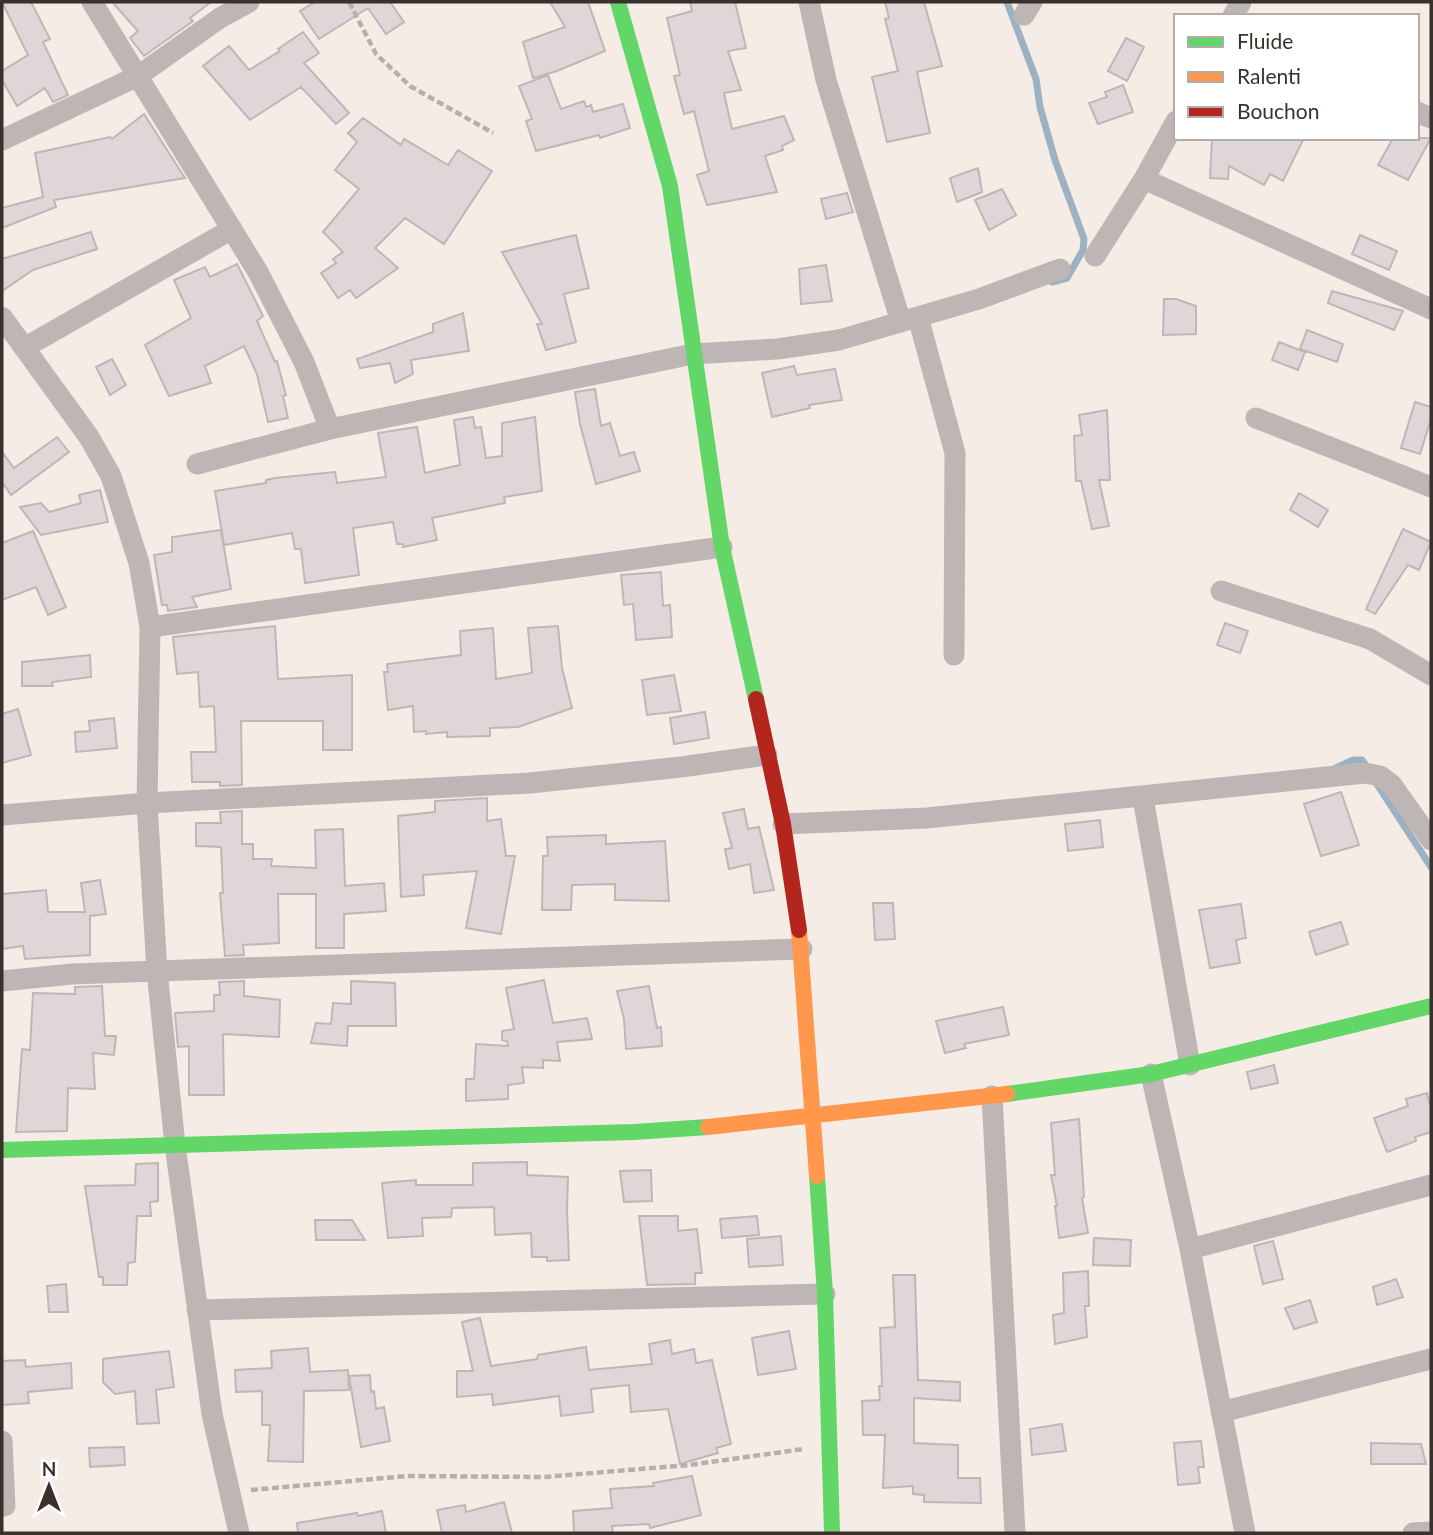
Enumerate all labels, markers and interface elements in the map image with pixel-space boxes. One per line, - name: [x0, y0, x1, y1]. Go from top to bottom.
- legend: [1174, 14, 1419, 140]
- text: Fluide: [1237, 28, 1293, 53]
- text: Ralenti: [1237, 63, 1301, 88]
- text: Bouchon: [1237, 98, 1319, 123]
- north arrow: [14, 1451, 84, 1521]
- text: N: [42, 1457, 56, 1480]

